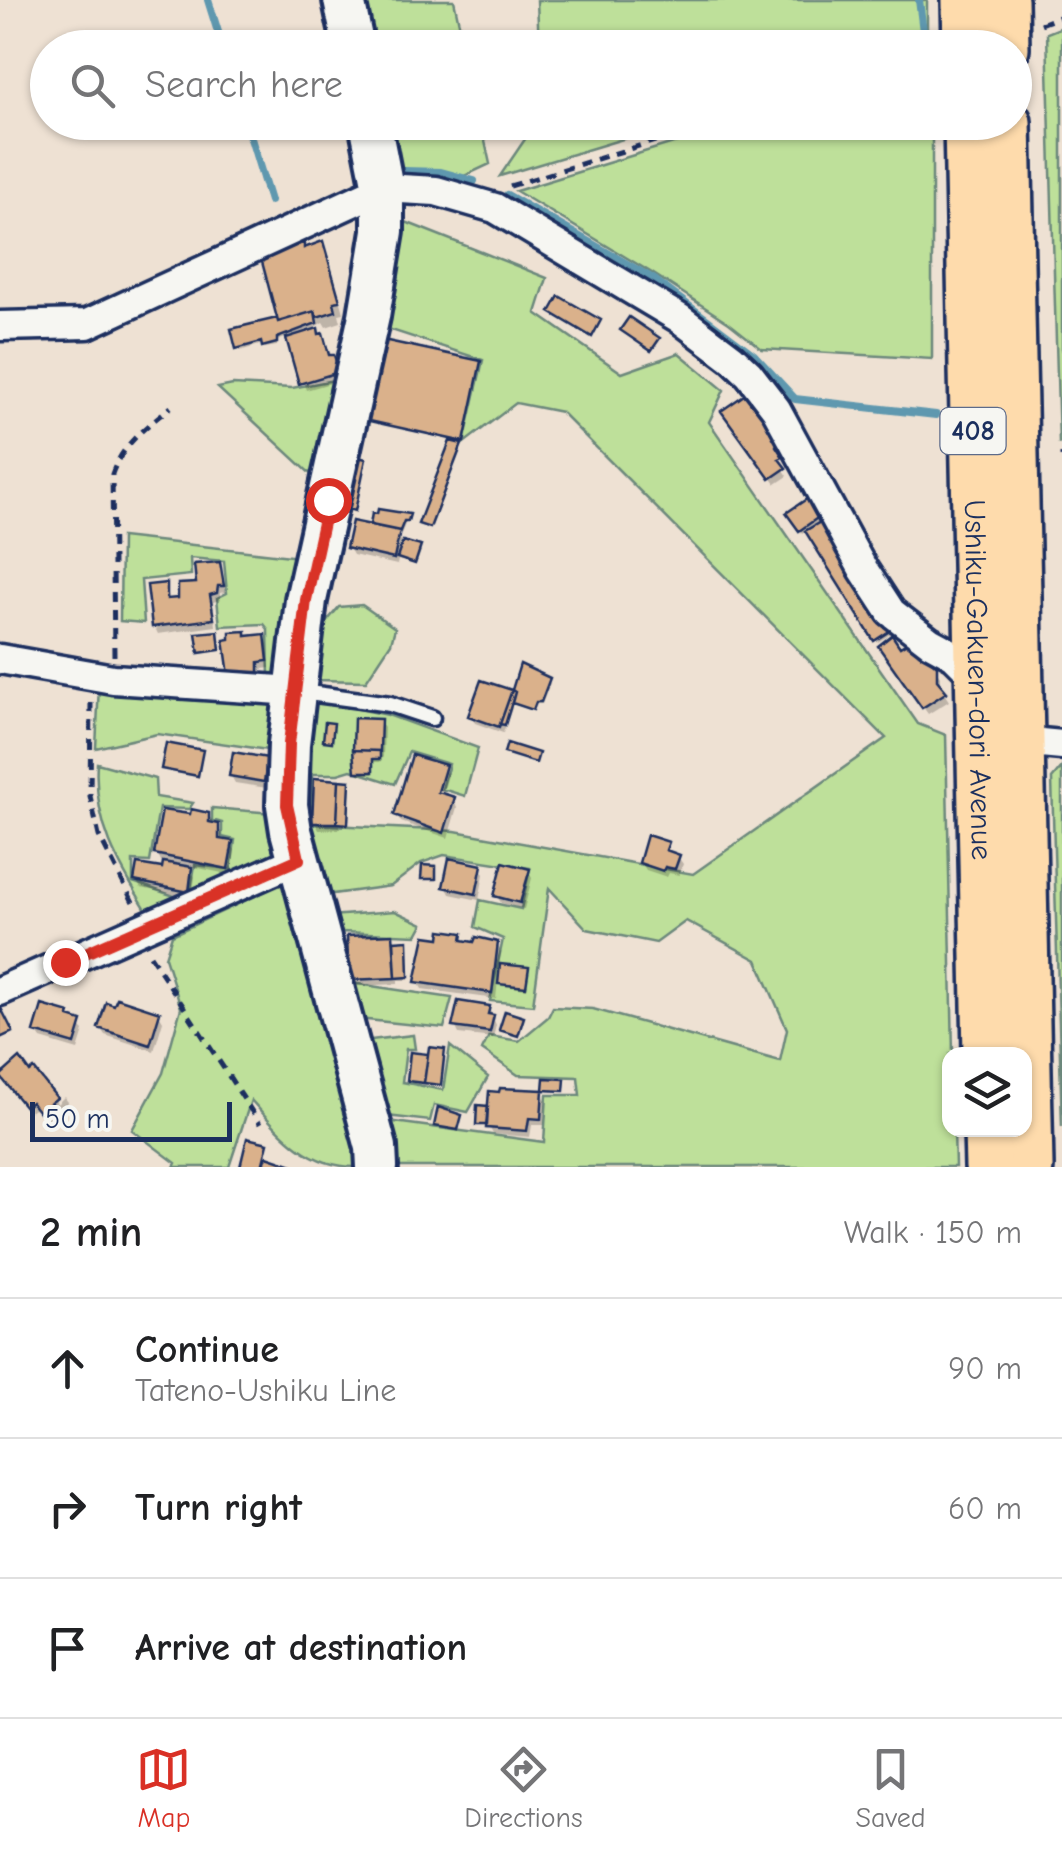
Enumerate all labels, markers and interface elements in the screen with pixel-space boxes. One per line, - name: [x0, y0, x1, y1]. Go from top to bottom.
- search box: [30, 30, 1032, 140]
- icon: search: [65, 58, 120, 113]
- text: Search here: [145, 63, 343, 107]
- road number: 408: [940, 408, 1006, 454]
- route start: [306, 478, 352, 524]
- street label: Ushiku-Gakuen-dori Avenue: [957, 499, 1000, 860]
- route end: [43, 940, 89, 986]
- map controls: [942, 1047, 1032, 1137]
- button: layers: [942, 1047, 1032, 1137]
- scale bar: [30, 1097, 232, 1142]
- text: 50 m: [45, 1103, 110, 1135]
- text: 2 min: [40, 1208, 142, 1257]
- text: Walk · 150 m: [844, 1214, 1022, 1251]
- text: Continue: [135, 1328, 279, 1372]
- icon: ahead: [40, 1341, 95, 1396]
- text: 90 m: [948, 1350, 1022, 1387]
- text: Tateno-Ushiku Line: [135, 1372, 396, 1409]
- icon: right: [40, 1481, 95, 1536]
- text: Turn right: [135, 1486, 302, 1530]
- text: 60 m: [948, 1490, 1022, 1527]
- icon: arrive: [40, 1621, 95, 1676]
- text: Arrive at destination: [135, 1626, 467, 1670]
- tab: Map: [136, 1742, 191, 1834]
- tab: Directions: [464, 1742, 583, 1834]
- tab: Saved: [856, 1742, 926, 1834]

